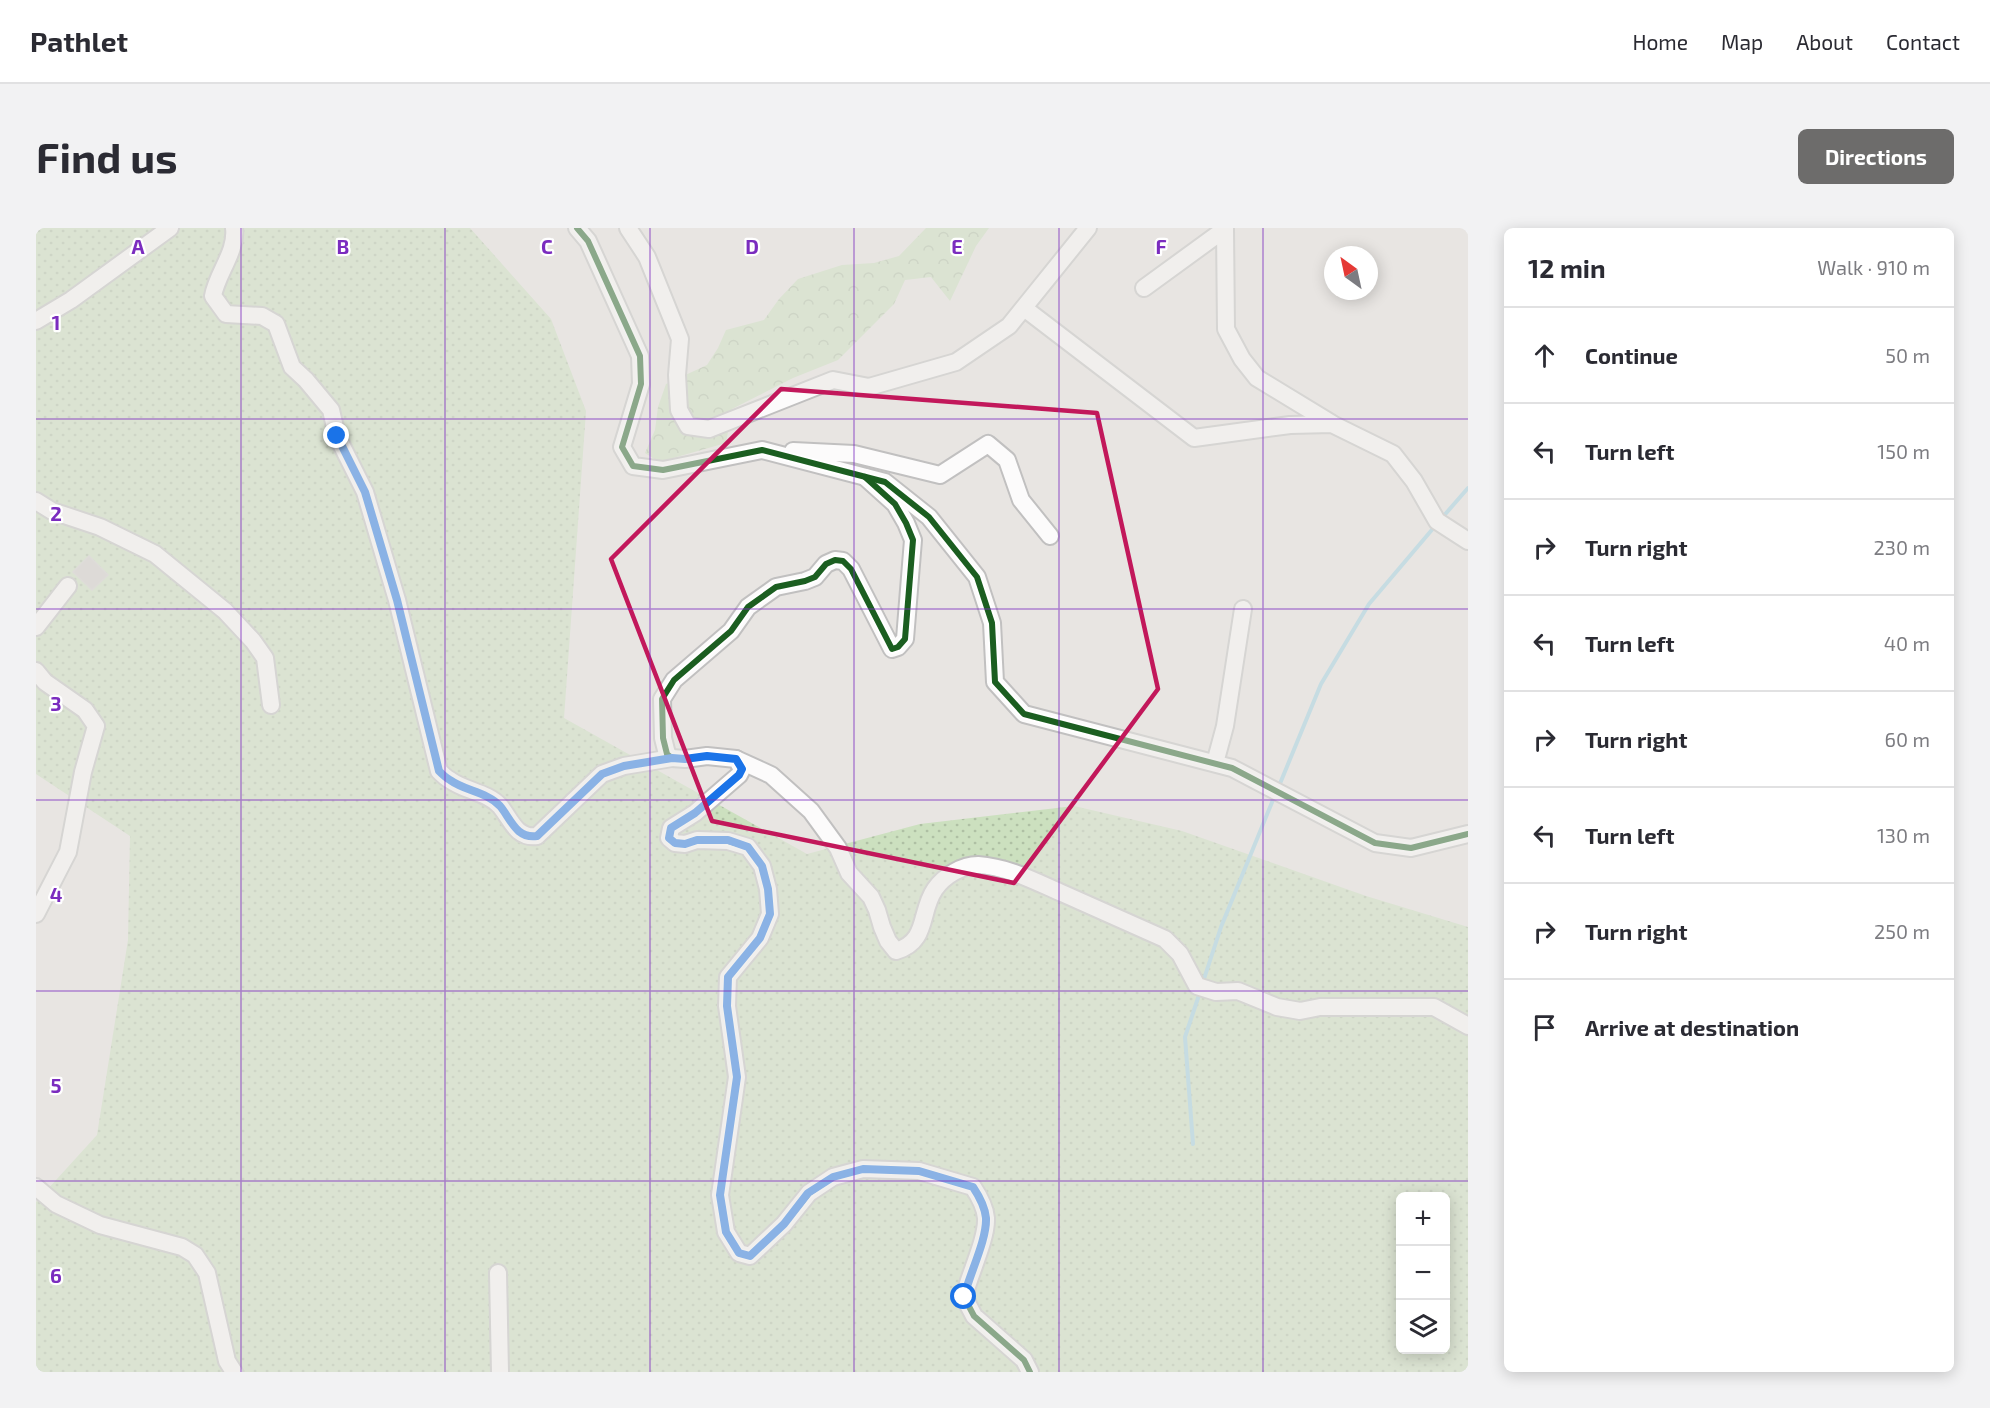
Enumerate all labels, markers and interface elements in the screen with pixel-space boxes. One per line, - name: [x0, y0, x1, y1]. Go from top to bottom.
- text: Pathlet: [30, 24, 128, 58]
- text: Home: [1632, 29, 1688, 54]
- text: Map: [1721, 29, 1763, 54]
- text: About: [1796, 29, 1853, 54]
- text: Contact: [1886, 29, 1960, 54]
- button: Directions: [1798, 129, 1954, 184]
- text: Find us: [36, 131, 178, 181]
- text: A: [131, 234, 145, 258]
- text: B: [337, 234, 349, 258]
- text: C: [541, 234, 553, 258]
- text: D: [745, 234, 759, 258]
- text: E: [951, 234, 963, 258]
- text: F: [1155, 234, 1167, 258]
- north arrow: [1324, 246, 1378, 300]
- text: 12 min: [1528, 252, 1606, 283]
- text: Walk · 910 m: [1817, 255, 1930, 279]
- text: 1: [52, 310, 60, 334]
- icon: ahead: [1528, 339, 1561, 372]
- text: Continue: [1585, 342, 1678, 368]
- text: 50 m: [1885, 343, 1930, 367]
- route end: [323, 422, 349, 448]
- icon: left: [1528, 435, 1561, 468]
- text: Turn left: [1585, 438, 1674, 464]
- text: 150 m: [1877, 439, 1930, 463]
- text: 2: [50, 501, 62, 525]
- icon: right: [1528, 531, 1561, 564]
- text: Turn right: [1585, 534, 1687, 560]
- text: 230 m: [1874, 535, 1930, 559]
- icon: left: [1528, 627, 1561, 660]
- text: Turn left: [1585, 630, 1674, 656]
- text: 40 m: [1884, 631, 1930, 655]
- text: 3: [50, 691, 62, 715]
- icon: right: [1528, 723, 1561, 756]
- text: Turn right: [1585, 726, 1687, 752]
- text: 60 m: [1885, 727, 1930, 751]
- icon: left: [1528, 819, 1561, 852]
- text: Turn left: [1585, 822, 1674, 848]
- text: 130 m: [1877, 823, 1930, 847]
- text: 4: [50, 882, 63, 906]
- icon: right: [1528, 915, 1561, 948]
- text: Turn right: [1585, 918, 1687, 944]
- text: 250 m: [1874, 919, 1930, 943]
- icon: arrive: [1528, 1011, 1561, 1044]
- text: Arrive at destination: [1585, 1014, 1799, 1040]
- text: 5: [50, 1073, 62, 1097]
- map controls: [1396, 1192, 1450, 1354]
- button: +: [1396, 1192, 1450, 1246]
- button: −: [1396, 1246, 1450, 1300]
- text: 6: [50, 1263, 62, 1287]
- route start: [950, 1283, 976, 1309]
- button: layers: [1396, 1300, 1450, 1354]

